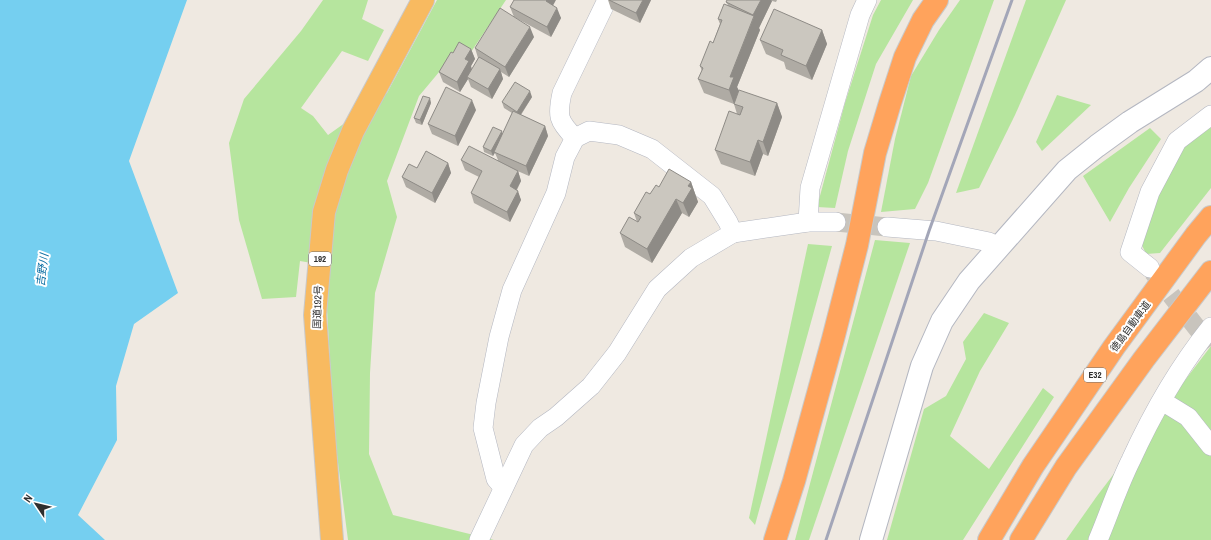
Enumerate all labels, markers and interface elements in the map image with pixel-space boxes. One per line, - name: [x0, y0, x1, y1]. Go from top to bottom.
- water label: 吉野川: [33, 252, 51, 287]
- road number: 192: [309, 252, 331, 266]
- street label: 国道192号: [310, 285, 325, 329]
- street label: 徳島自動車道: [1108, 298, 1153, 354]
- road number: E32: [1084, 368, 1106, 382]
- north arrow: [16, 484, 56, 524]
- text: N: [20, 492, 35, 505]

